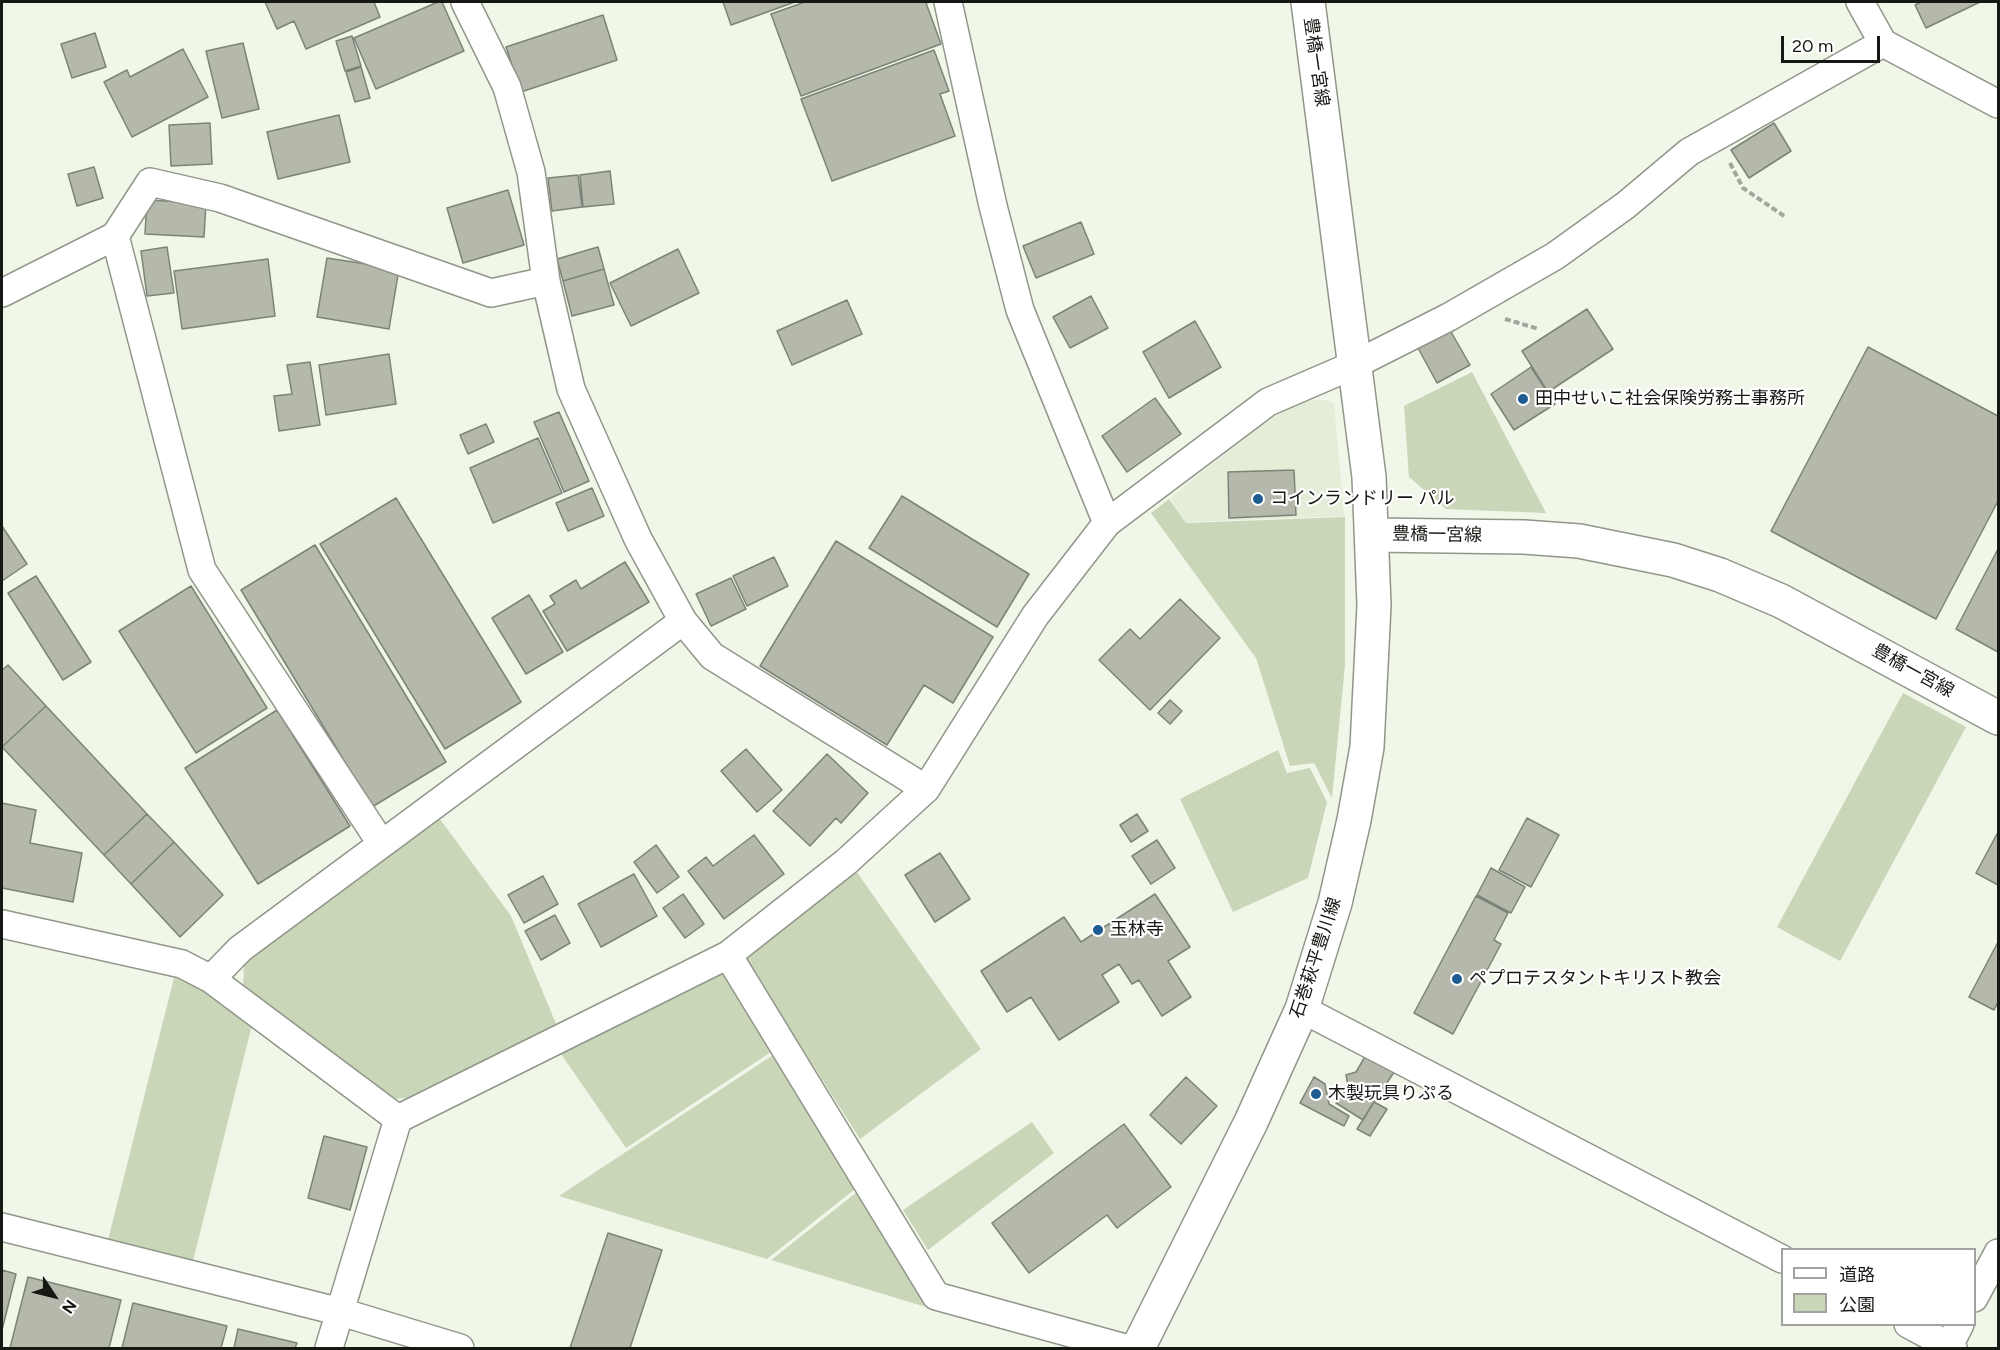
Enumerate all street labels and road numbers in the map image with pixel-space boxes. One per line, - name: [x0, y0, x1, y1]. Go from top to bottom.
- street label: 豊橋一宮線: [1299, 16, 1333, 108]
- street label: 豊橋一宮線: [1392, 523, 1482, 547]
- street label: 豊橋一宮線: [1868, 640, 1958, 702]
- street label: 石巻萩平豊川線: [1286, 895, 1346, 1021]

